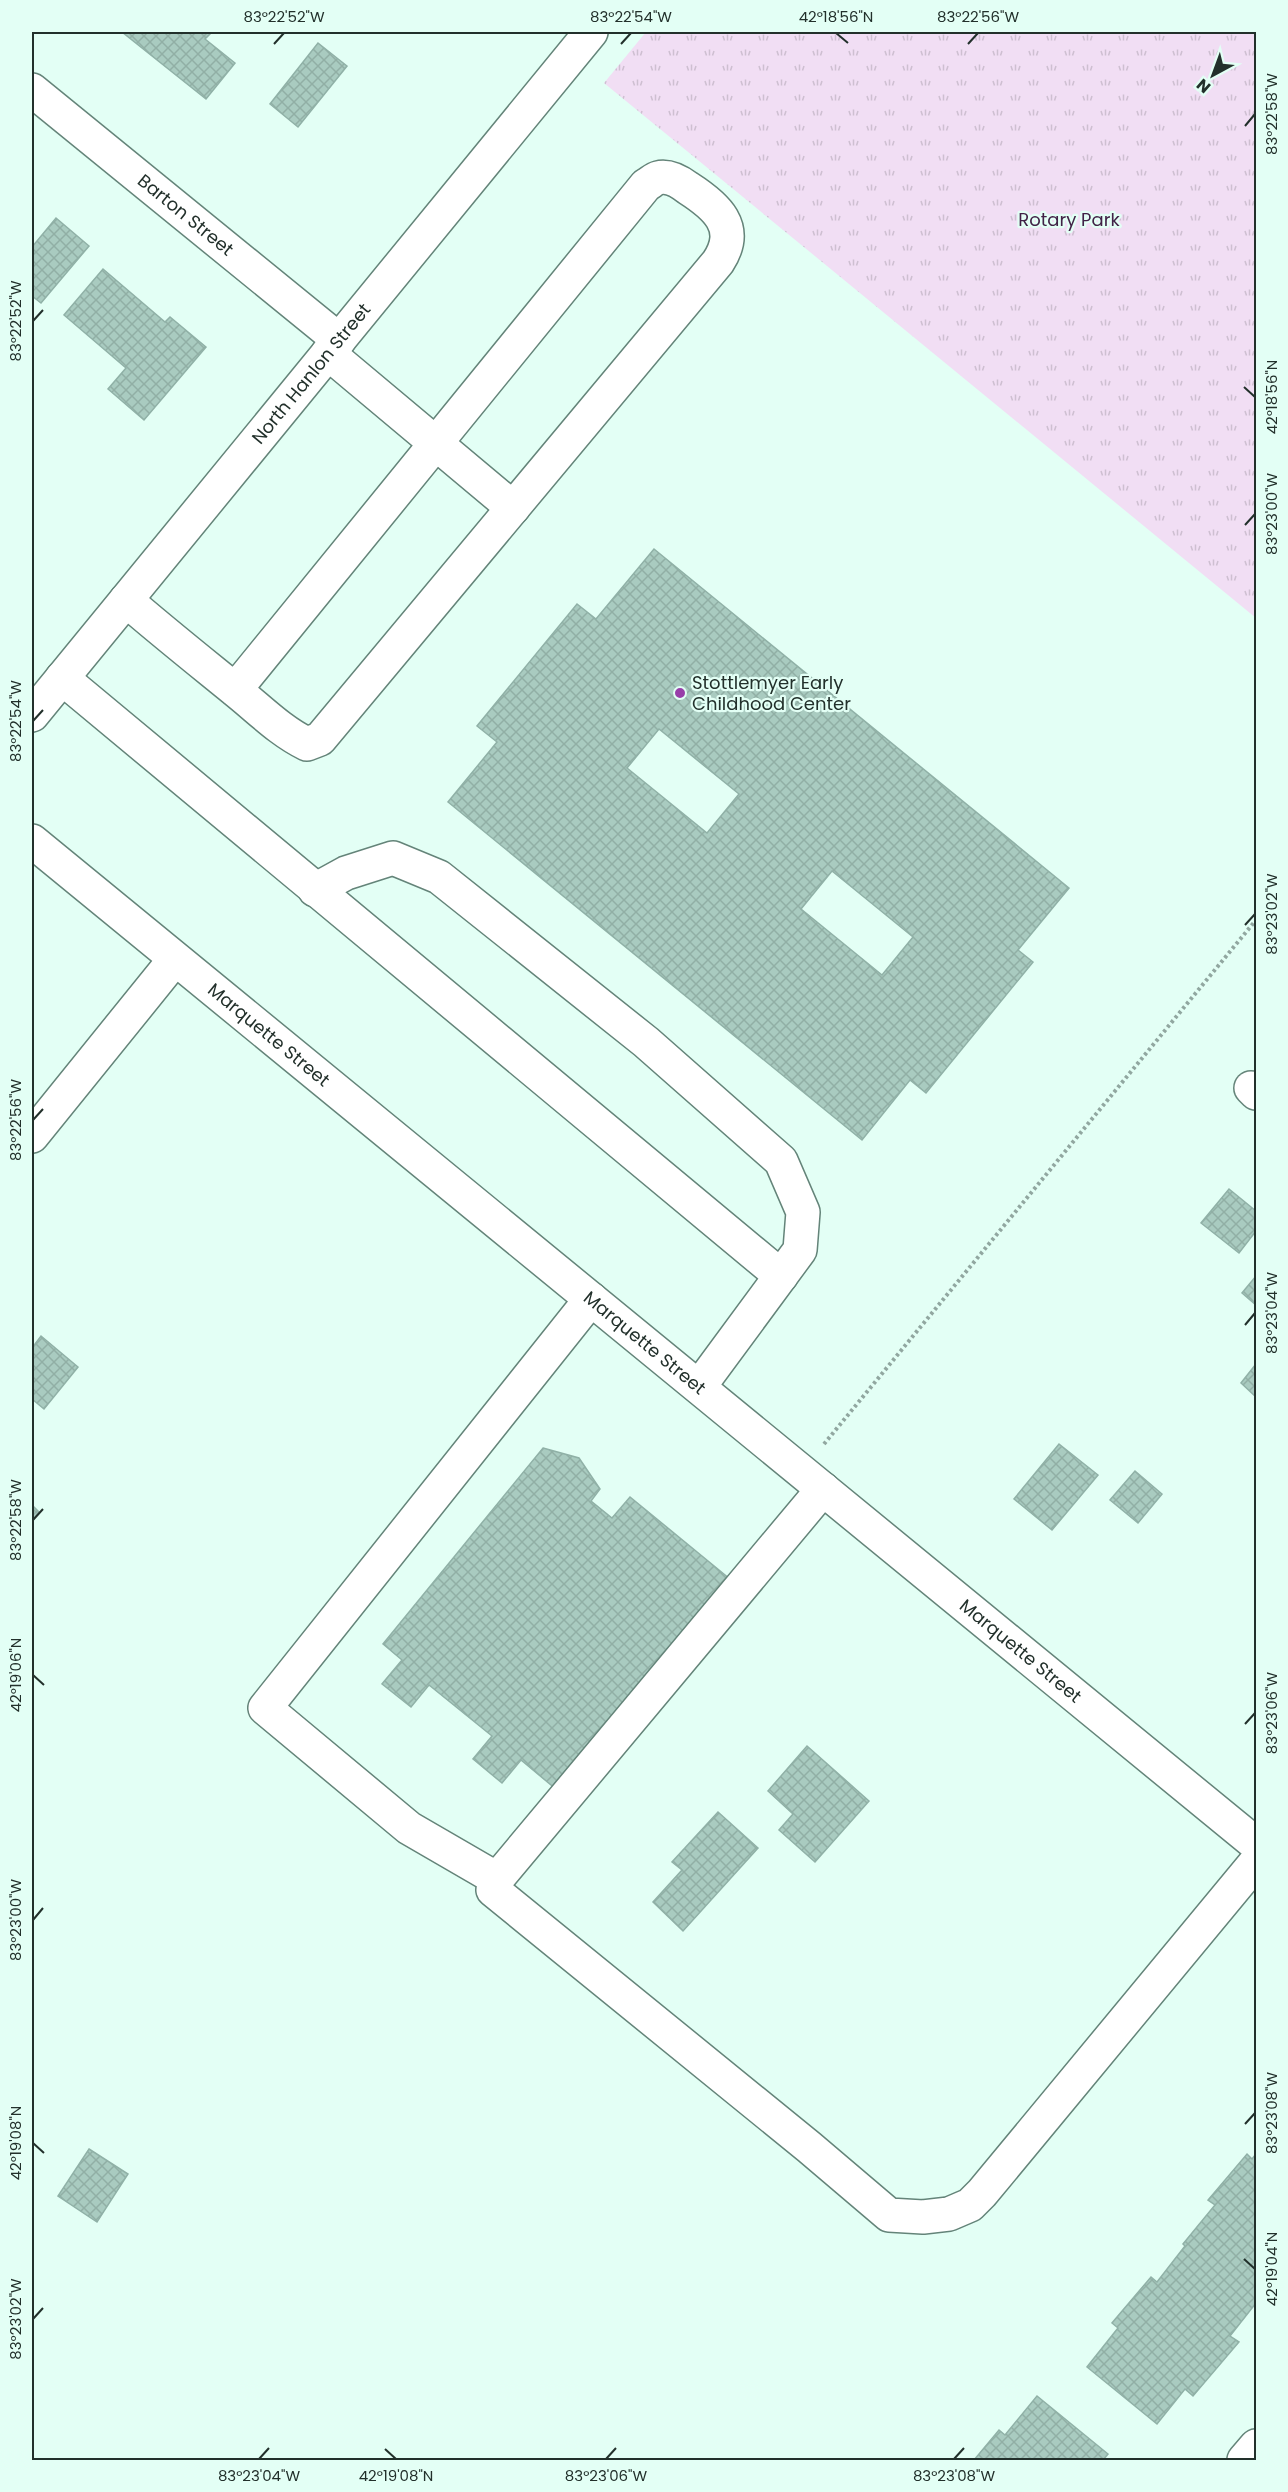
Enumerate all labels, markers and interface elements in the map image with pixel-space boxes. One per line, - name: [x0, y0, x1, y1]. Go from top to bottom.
- text: 83°22'52"W: [243, 6, 325, 27]
- text: 83°22'54"W: [590, 6, 672, 27]
- text: 42°18'56"N: [799, 6, 873, 27]
- text: 83°22'56"W: [937, 6, 1019, 27]
- north arrow: [1183, 45, 1243, 105]
- text: N: [1191, 73, 1216, 99]
- text: 83°22'58"W: [1261, 73, 1282, 155]
- street label: Barton Street: [133, 168, 239, 261]
- park label: Rotary Park: [1018, 207, 1120, 232]
- text: 83°22'52"W: [5, 280, 26, 362]
- street label: North Hanlon Street: [246, 298, 376, 449]
- text: 42°18'56"N: [1261, 360, 1282, 434]
- text: 83°23'00"W: [1261, 473, 1282, 555]
- place label: Stottlemyer Early Childhood Center: [692, 670, 851, 716]
- text: 83°22'54"W: [5, 680, 26, 762]
- marker: Stottlemyer Early Childhood Center: [673, 686, 687, 700]
- text: 83°23'02"W: [1261, 873, 1282, 955]
- street label: Marquette Street: [203, 977, 335, 1092]
- text: 83°22'56"W: [5, 1079, 26, 1161]
- text: 83°23'04"W: [1261, 1272, 1282, 1354]
- street label: Marquette Street: [579, 1285, 711, 1400]
- text: 83°22'58"W: [5, 1479, 26, 1561]
- street label: Marquette Street: [954, 1593, 1087, 1708]
- text: 42°19'06"N: [5, 1638, 26, 1712]
- text: 83°23'06"W: [1261, 1672, 1282, 1754]
- text: 83°23'00"W: [5, 1879, 26, 1961]
- text: 83°23'08"W: [1261, 2072, 1282, 2154]
- text: 42°19'08"N: [5, 2106, 26, 2180]
- text: 42°19'04"N: [1261, 2232, 1282, 2306]
- text: 83°23'02"W: [5, 2278, 26, 2360]
- text: 83°23'04"W: [218, 2465, 300, 2486]
- text: 42°19'08"N: [359, 2465, 433, 2486]
- text: 83°23'06"W: [565, 2465, 647, 2486]
- text: 83°23'08"W: [913, 2465, 995, 2486]

